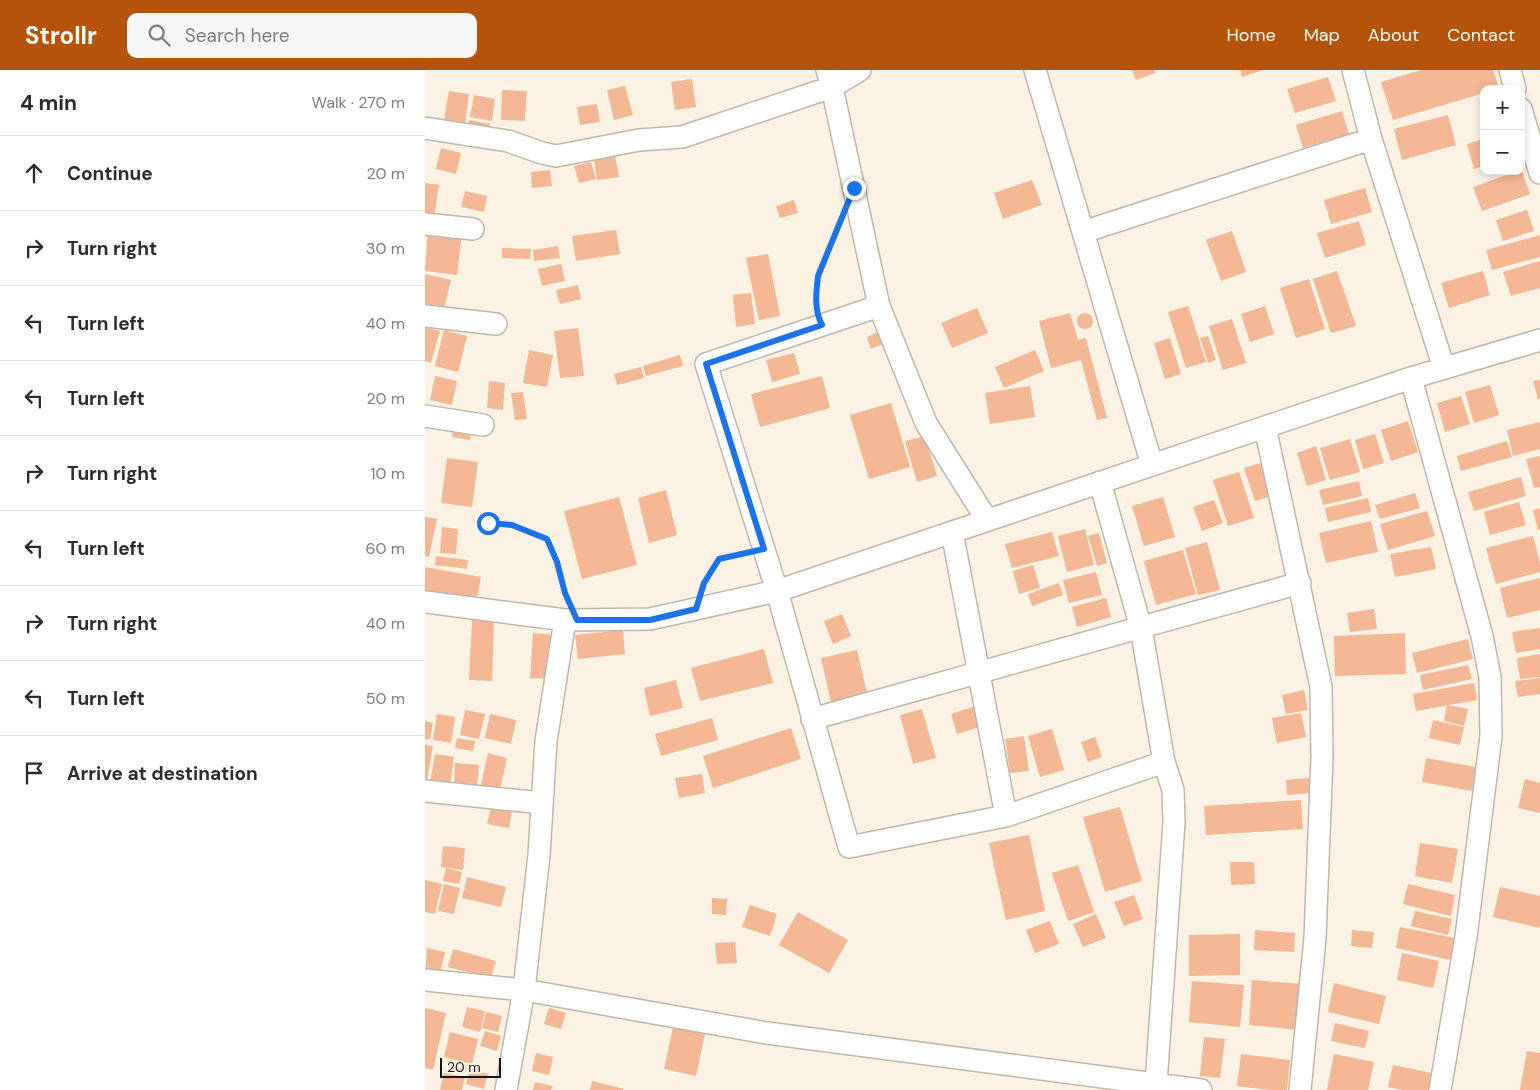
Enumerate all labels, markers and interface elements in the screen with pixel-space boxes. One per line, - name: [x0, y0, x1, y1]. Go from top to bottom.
- search box: [127, 13, 477, 58]
- text: Strollr: [25, 20, 97, 51]
- icon: search: [145, 21, 173, 49]
- text: Search here: [185, 23, 290, 48]
- text: Home: [1226, 23, 1276, 47]
- text: Map: [1304, 23, 1340, 47]
- text: About: [1368, 23, 1419, 47]
- text: Contact: [1447, 23, 1515, 47]
- map controls: [1480, 85, 1525, 175]
- button: +: [1480, 85, 1525, 130]
- text: 4 min: [20, 89, 77, 117]
- text: Walk · 270 m: [312, 92, 405, 113]
- button: −: [1480, 130, 1525, 175]
- icon: ahead: [20, 159, 48, 187]
- text: Continue: [67, 161, 153, 186]
- text: 20 m: [366, 163, 405, 184]
- route end: [843, 177, 866, 200]
- icon: right: [20, 234, 48, 262]
- text: Turn right: [67, 236, 157, 261]
- text: 30 m: [366, 238, 405, 259]
- icon: left: [20, 309, 48, 337]
- text: Turn left: [67, 311, 145, 336]
- text: 40 m: [366, 313, 405, 334]
- icon: left: [20, 384, 48, 412]
- text: Turn left: [67, 386, 145, 411]
- text: 20 m: [366, 388, 405, 409]
- icon: right: [20, 459, 48, 487]
- text: Turn right: [67, 461, 157, 486]
- text: 10 m: [371, 463, 405, 484]
- route start: [477, 512, 500, 535]
- icon: left: [20, 534, 48, 562]
- text: Turn left: [67, 536, 145, 561]
- text: 60 m: [365, 538, 405, 559]
- icon: right: [20, 609, 48, 637]
- text: Turn right: [67, 611, 157, 636]
- text: 40 m: [366, 613, 405, 634]
- icon: left: [20, 684, 48, 712]
- text: Turn left: [67, 686, 145, 711]
- text: 50 m: [366, 688, 405, 709]
- icon: arrive: [20, 759, 48, 787]
- text: Arrive at destination: [67, 761, 258, 786]
- scale bar: [440, 1055, 501, 1078]
- text: 20 m: [447, 1058, 481, 1076]

